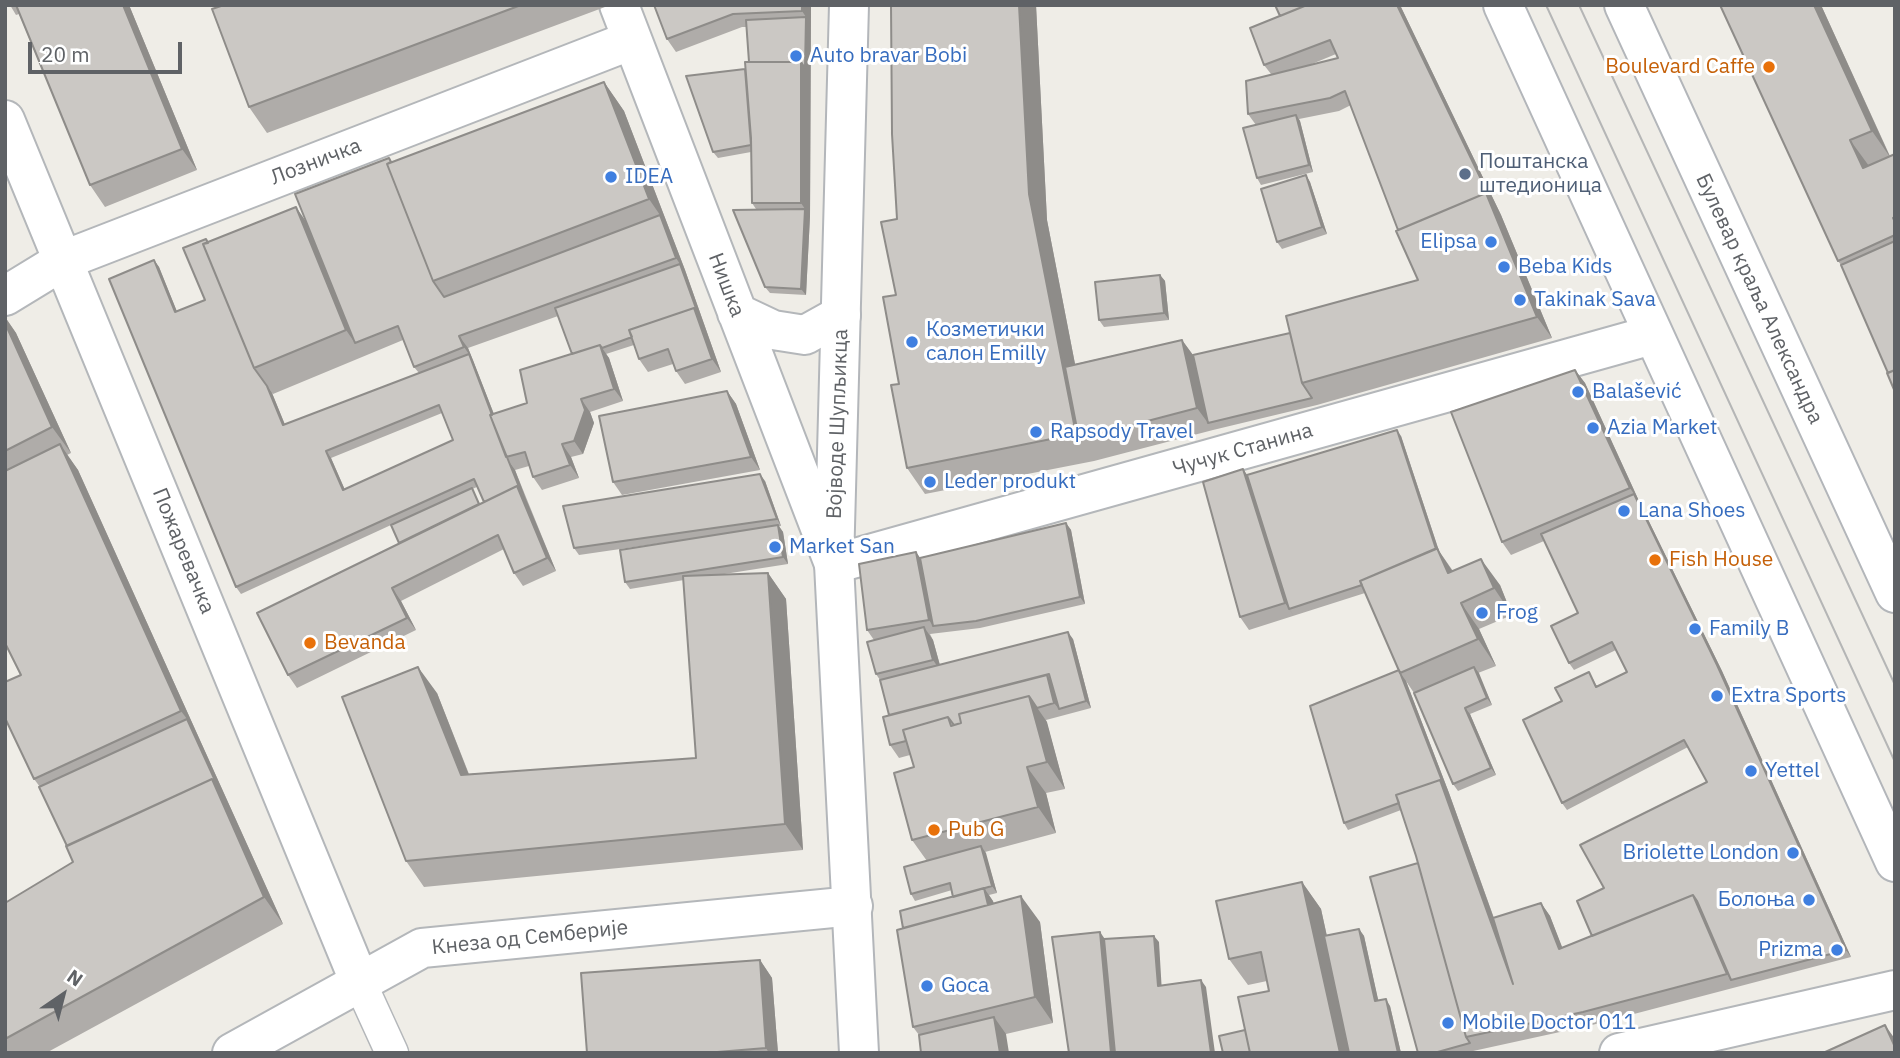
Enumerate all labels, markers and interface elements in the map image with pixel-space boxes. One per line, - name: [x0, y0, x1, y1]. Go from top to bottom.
- scale bar: [32, 28, 186, 72]
- text: 20 m: [41, 40, 90, 68]
- place label: Auto bravar Bobi: [810, 43, 967, 69]
- marker: Auto bravar Bobi: [788, 48, 804, 64]
- place label: Boulevard Caffe: [1605, 54, 1755, 80]
- marker: Boulevard Caffe: [1761, 59, 1777, 75]
- street label: Лозничка: [267, 133, 365, 191]
- place label: Поштанска штедионица: [1479, 149, 1602, 199]
- place label: IDEA: [625, 164, 673, 190]
- marker: Поштанска штедионица: [1457, 166, 1473, 182]
- marker: IDEA: [603, 169, 619, 185]
- street label: Булевар краља Александра: [1690, 170, 1828, 428]
- place label: Elipsa: [1420, 229, 1477, 255]
- marker: Elipsa: [1483, 234, 1499, 250]
- street label: Нишка: [702, 249, 750, 321]
- place label: Beba Kids: [1518, 254, 1613, 280]
- marker: Beba Kids: [1496, 259, 1512, 275]
- place label: Takinak Sava: [1534, 287, 1656, 313]
- marker: Takinak Sava: [1512, 292, 1528, 308]
- place label: Козметички салон Emilly: [926, 317, 1046, 367]
- street label: Војводе Шупљикца: [822, 328, 854, 520]
- marker: Козметички салон Emilly: [904, 334, 920, 350]
- place label: Balašević: [1592, 379, 1682, 405]
- marker: Balašević: [1570, 384, 1586, 400]
- place label: Azia Market: [1607, 415, 1717, 441]
- street label: Чучук Станина: [1170, 418, 1316, 482]
- place label: Rapsody Travel: [1050, 419, 1193, 445]
- marker: Azia Market: [1585, 420, 1601, 436]
- marker: Rapsody Travel: [1028, 424, 1044, 440]
- place label: Leder produkt: [944, 469, 1076, 495]
- marker: Leder produkt: [922, 474, 938, 490]
- street label: Пожаревачка: [146, 484, 220, 618]
- place label: Lana Shoes: [1638, 498, 1745, 524]
- marker: Lana Shoes: [1616, 503, 1632, 519]
- place label: Market San: [789, 534, 895, 560]
- marker: Market San: [767, 539, 783, 555]
- place label: Fish House: [1669, 547, 1773, 573]
- marker: Fish House: [1647, 552, 1663, 568]
- place label: Frog: [1496, 600, 1538, 626]
- marker: Frog: [1474, 605, 1490, 621]
- place label: Family B: [1709, 616, 1789, 642]
- marker: Family B: [1687, 621, 1703, 637]
- place label: Bevanda: [324, 630, 406, 656]
- marker: Bevanda: [302, 635, 318, 651]
- place label: Extra Sports: [1731, 683, 1847, 709]
- marker: Extra Sports: [1709, 688, 1725, 704]
- place label: Yettel: [1765, 758, 1820, 784]
- marker: Yettel: [1743, 763, 1759, 779]
- place label: Pub G: [948, 817, 1004, 843]
- marker: Pub G: [926, 822, 942, 838]
- place label: Briolette London: [1623, 840, 1779, 866]
- marker: Briolette London: [1785, 845, 1801, 861]
- place label: Болоња: [1718, 887, 1795, 913]
- marker: Болоња: [1801, 892, 1817, 908]
- street label: Кнеза од Семберије: [431, 915, 629, 961]
- place label: Prizma: [1758, 937, 1823, 963]
- marker: Prizma: [1829, 942, 1845, 958]
- north arrow: [28, 960, 98, 1030]
- text: N: [63, 964, 88, 992]
- place label: Goca: [941, 973, 989, 999]
- marker: Goca: [919, 978, 935, 994]
- place label: Mobile Doctor 011: [1462, 1010, 1636, 1036]
- marker: Mobile Doctor 011: [1440, 1015, 1456, 1031]

